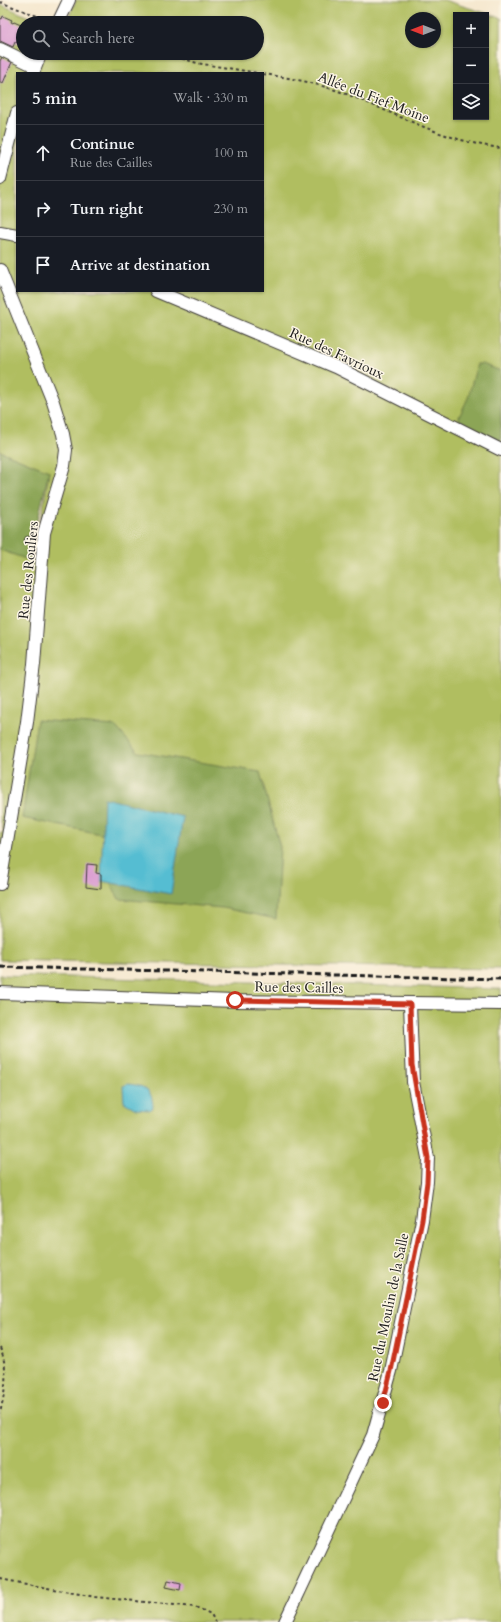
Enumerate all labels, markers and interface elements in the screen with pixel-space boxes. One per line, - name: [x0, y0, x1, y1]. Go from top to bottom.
- north arrow: [405, 12, 441, 48]
- map controls: [453, 12, 489, 120]
- button: +: [453, 12, 489, 48]
- search box: [16, 16, 264, 60]
- icon: search: [30, 27, 52, 49]
- text: Search here: [62, 28, 135, 48]
- button: −: [453, 48, 489, 84]
- street label: Allée du Fief Moine: [315, 67, 432, 127]
- button: layers: [453, 84, 489, 120]
- text: 5 min: [32, 87, 77, 110]
- text: Walk · 330 m: [173, 89, 248, 107]
- text: Continue: [70, 134, 135, 154]
- icon: ahead: [32, 142, 54, 164]
- text: 100 m: [214, 144, 248, 162]
- text: Rue des Cailles: [70, 154, 152, 172]
- icon: right: [32, 198, 54, 220]
- text: Turn right: [70, 199, 143, 219]
- text: 230 m: [214, 200, 248, 218]
- icon: arrive: [32, 254, 54, 276]
- text: Arrive at destination: [70, 255, 210, 275]
- street label: Rue des Favrioux: [287, 323, 387, 384]
- street label: Rue des Rouliers: [14, 520, 43, 620]
- street label: Rue des Cailles: [255, 977, 344, 998]
- route start: [226, 991, 244, 1009]
- street label: Rue du Moulin de la Salle: [363, 1231, 414, 1383]
- route end: [374, 1394, 392, 1412]

